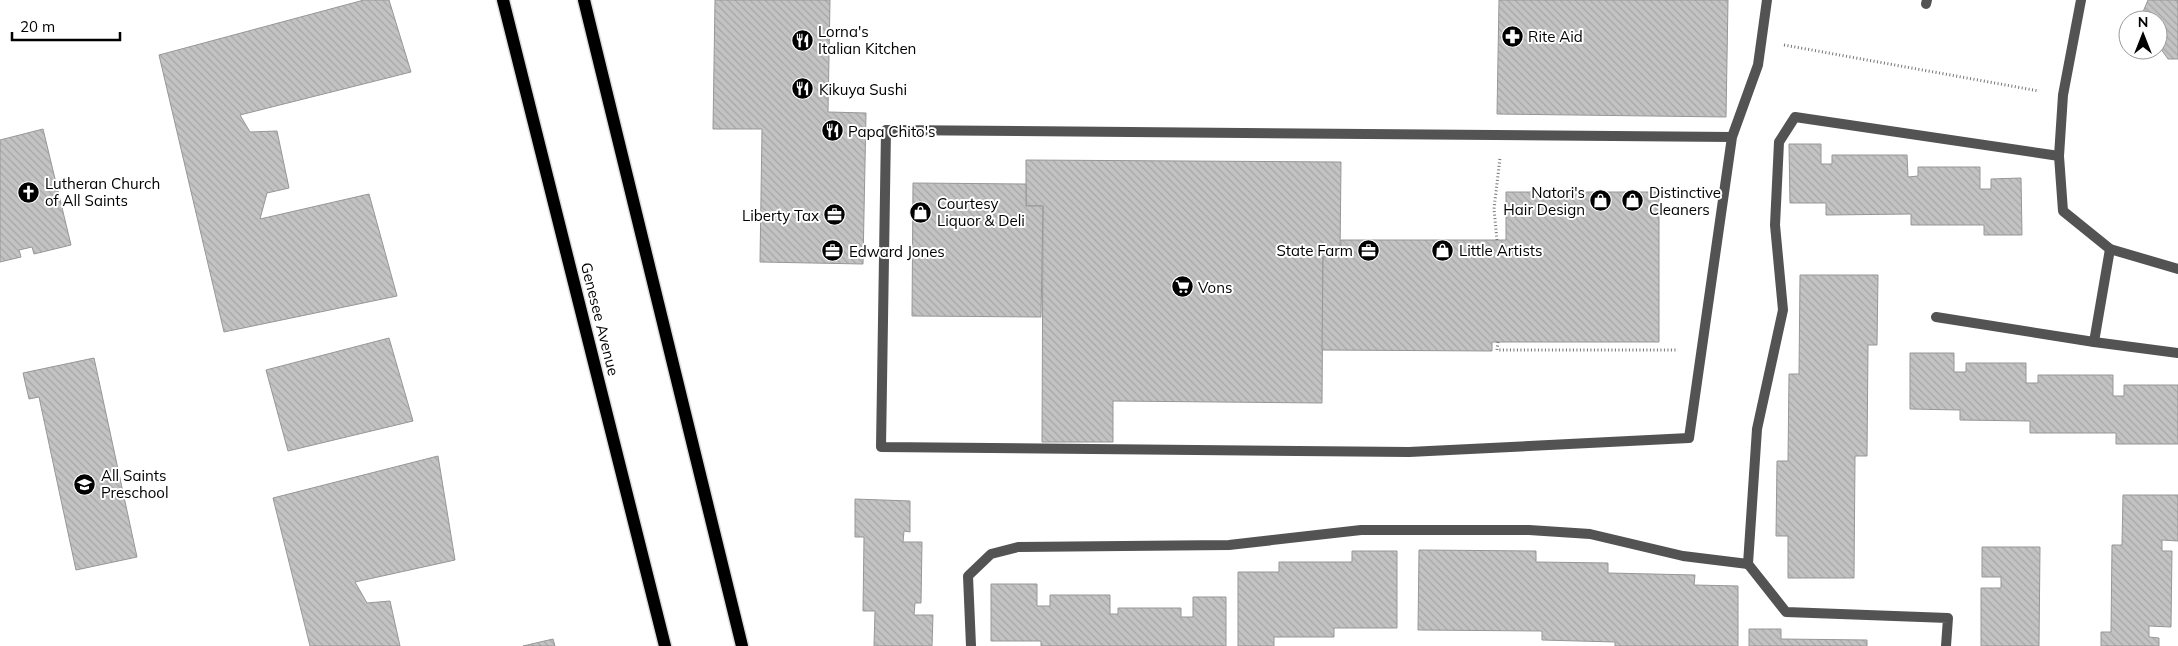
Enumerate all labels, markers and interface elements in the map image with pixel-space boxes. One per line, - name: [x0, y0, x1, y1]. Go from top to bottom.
- scale bar: [12, 10, 120, 42]
- north arrow: [2118, 10, 2168, 60]
- text: N: [2138, 13, 2148, 31]
- text: 20 m: [20, 17, 55, 36]
- place label: Lorna's Italian Kitchen: [818, 22, 916, 58]
- pharmacy icon: Rite Aid: [1500, 24, 1524, 48]
- place label: Rite Aid: [1528, 27, 1583, 46]
- restaurant icon: Lorna's Italian Kitchen: [790, 28, 814, 52]
- restaurant icon: Kikuya Sushi: [791, 77, 815, 101]
- place label: Kikuya Sushi: [819, 80, 907, 99]
- restaurant icon: Papa Chito's: [820, 119, 844, 143]
- place label: Papa Chito's: [848, 122, 935, 141]
- place label: Lutheran Church of All Saints: [45, 174, 160, 210]
- church icon: Lutheran Church of All Saints: [17, 180, 41, 204]
- place label: Natori's Hair Design: [1503, 183, 1585, 219]
- place label: Distinctive Cleaners: [1649, 183, 1721, 219]
- shop icon: Natori's Hair Design: [1589, 189, 1613, 213]
- shop icon: Distinctive Cleaners: [1621, 189, 1645, 213]
- place label: Courtesy Liquor & Deli: [937, 194, 1025, 230]
- shop icon: Courtesy Liquor & Deli: [909, 200, 933, 224]
- office icon: Liberty Tax: [823, 203, 847, 227]
- place label: Liberty Tax: [742, 206, 819, 225]
- office icon: State Farm: [1357, 238, 1381, 262]
- shop icon: Little Artists: [1431, 238, 1455, 262]
- office icon: Edward Jones: [821, 239, 845, 263]
- place label: State Farm: [1276, 241, 1353, 260]
- place label: Little Artists: [1459, 241, 1542, 260]
- place label: Edward Jones: [849, 242, 945, 261]
- street label: Genesee Avenue: [577, 260, 623, 378]
- supermarket icon: Vons: [1170, 275, 1194, 299]
- place label: Vons: [1198, 278, 1232, 297]
- place label: All Saints Preschool: [101, 466, 168, 502]
- school or university icon: All Saints Preschool: [73, 472, 97, 496]

